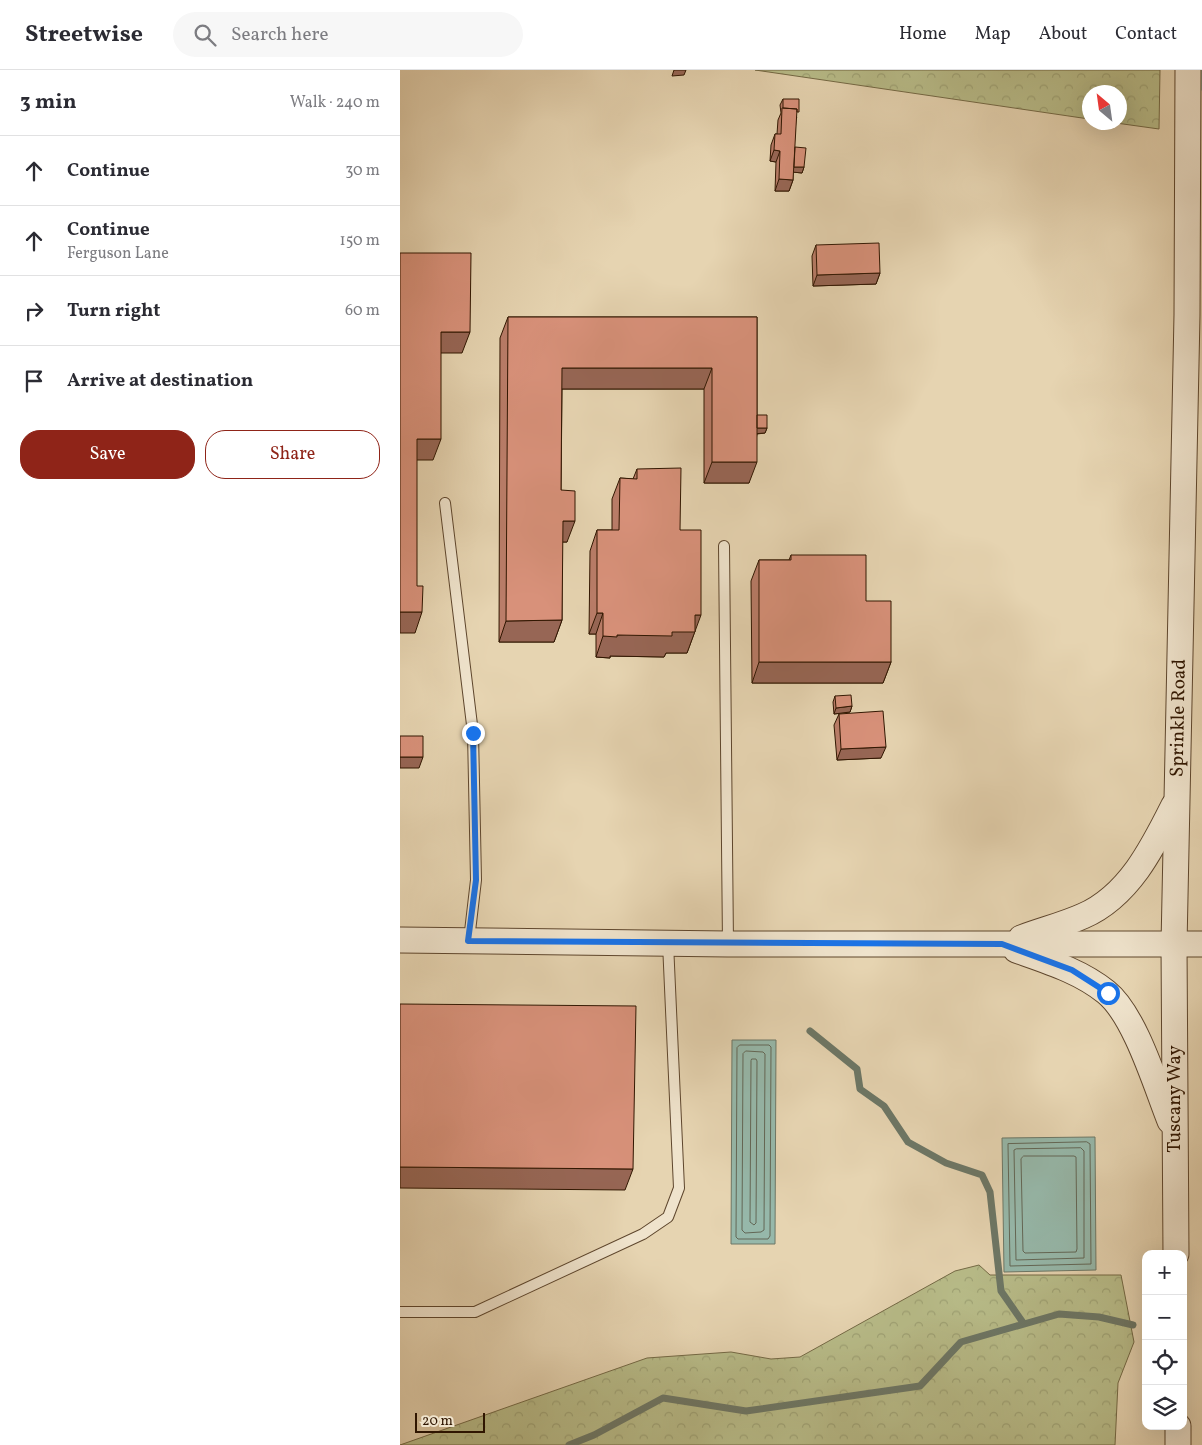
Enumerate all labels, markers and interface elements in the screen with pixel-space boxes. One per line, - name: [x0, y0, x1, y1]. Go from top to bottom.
- search box: [173, 12, 523, 57]
- text: Streetwise: [25, 18, 143, 52]
- icon: search: [191, 21, 219, 49]
- text: Search here: [231, 22, 328, 48]
- text: Home: [899, 22, 947, 47]
- text: Map: [975, 22, 1011, 47]
- text: About: [1039, 22, 1087, 47]
- text: Contact: [1115, 22, 1177, 47]
- north arrow: [1082, 85, 1127, 130]
- text: 3 min: [20, 88, 76, 117]
- text: Walk · 240 m: [290, 92, 380, 114]
- icon: ahead: [20, 157, 48, 185]
- text: Continue: [67, 158, 150, 184]
- text: 30 m: [345, 160, 380, 182]
- text: Continue: [67, 217, 150, 243]
- icon: ahead: [20, 227, 48, 255]
- text: 150 m: [339, 230, 380, 252]
- text: Ferguson Lane: [67, 243, 169, 265]
- icon: right: [20, 297, 48, 325]
- text: Turn right: [67, 298, 160, 324]
- text: 60 m: [345, 300, 380, 322]
- icon: arrive: [20, 367, 48, 395]
- text: Arrive at destination: [67, 368, 253, 394]
- button: Save: [20, 430, 195, 479]
- button: Share: [205, 430, 380, 479]
- street label: Sprinkle Road: [1164, 659, 1193, 777]
- route end: [462, 722, 485, 745]
- route start: [1097, 982, 1120, 1005]
- street label: Tuscany Way: [1162, 1045, 1188, 1153]
- map controls: [1142, 1250, 1187, 1430]
- button: +: [1142, 1250, 1187, 1295]
- button: −: [1142, 1295, 1187, 1340]
- button: locate: [1142, 1340, 1187, 1385]
- button: layers: [1142, 1385, 1187, 1430]
- scale bar: [415, 1410, 485, 1433]
- text: 20 m: [422, 1412, 453, 1431]

